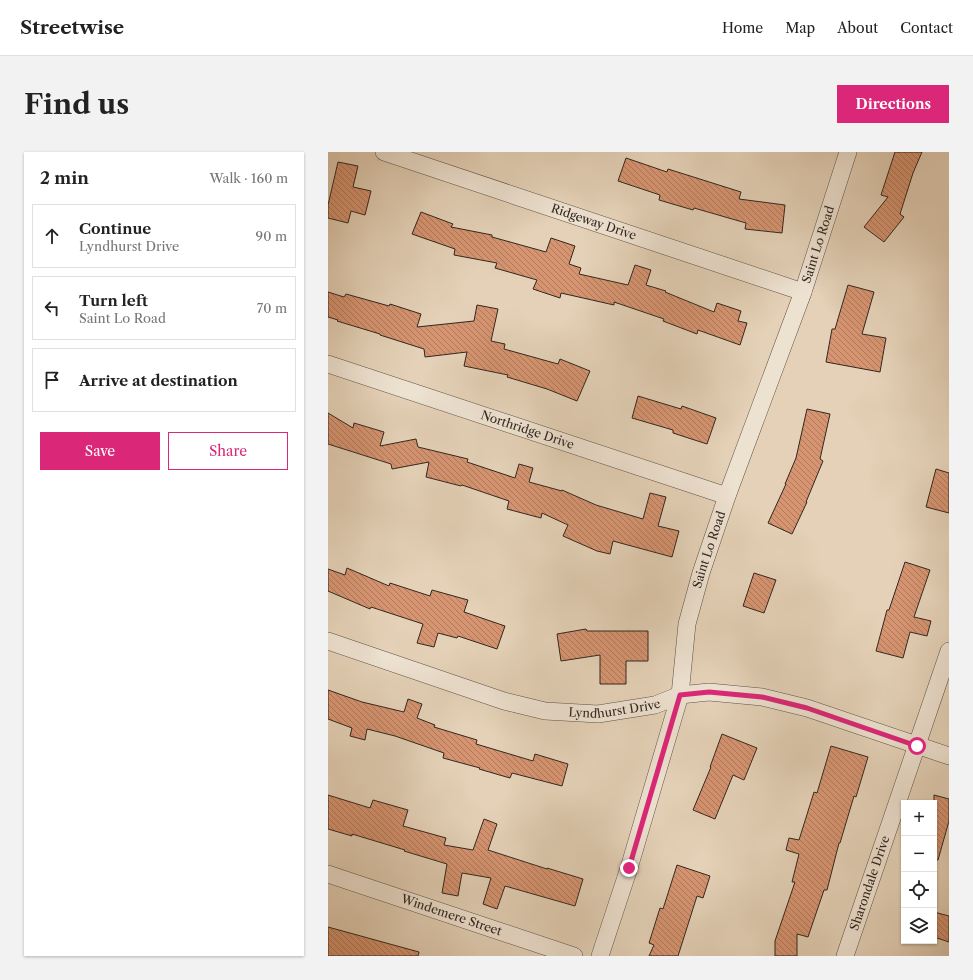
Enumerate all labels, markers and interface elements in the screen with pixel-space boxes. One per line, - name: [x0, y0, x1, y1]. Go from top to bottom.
- text: Streetwise: [20, 16, 124, 39]
- text: Home: [722, 19, 763, 37]
- text: Map: [785, 19, 815, 37]
- text: About: [837, 19, 878, 37]
- text: Contact: [900, 19, 953, 37]
- button: Directions: [837, 85, 949, 123]
- text: Find us: [24, 87, 129, 121]
- text: 2 min: [40, 168, 89, 188]
- text: Walk · 160 m: [209, 170, 288, 186]
- street label: Ridgeway Drive: [549, 200, 639, 243]
- street label: Saint Lo Road: [798, 203, 837, 285]
- text: Continue: [79, 219, 151, 238]
- icon: ahead: [41, 225, 63, 247]
- text: 90 m: [256, 228, 287, 244]
- text: Lyndhurst Drive: [79, 238, 179, 254]
- text: Turn left: [79, 291, 148, 310]
- icon: left: [41, 297, 63, 319]
- text: 70 m: [257, 300, 287, 316]
- text: Saint Lo Road: [79, 310, 166, 326]
- icon: arrive: [41, 369, 63, 391]
- text: Arrive at destination: [79, 371, 238, 390]
- street label: Northridge Drive: [479, 407, 576, 452]
- button: Save: [40, 432, 160, 470]
- button: Share: [168, 432, 288, 470]
- street label: Saint Lo Road: [689, 508, 729, 590]
- street label: Lyndhurst Drive: [568, 695, 663, 721]
- route start: [908, 737, 926, 755]
- map controls: [901, 800, 937, 944]
- button: +: [901, 800, 937, 836]
- street label: Sharondale Drive: [846, 833, 893, 932]
- button: −: [901, 836, 937, 872]
- route end: [620, 859, 638, 877]
- button: locate: [901, 872, 937, 908]
- street label: Windemere Street: [398, 891, 504, 939]
- button: layers: [901, 908, 937, 944]

